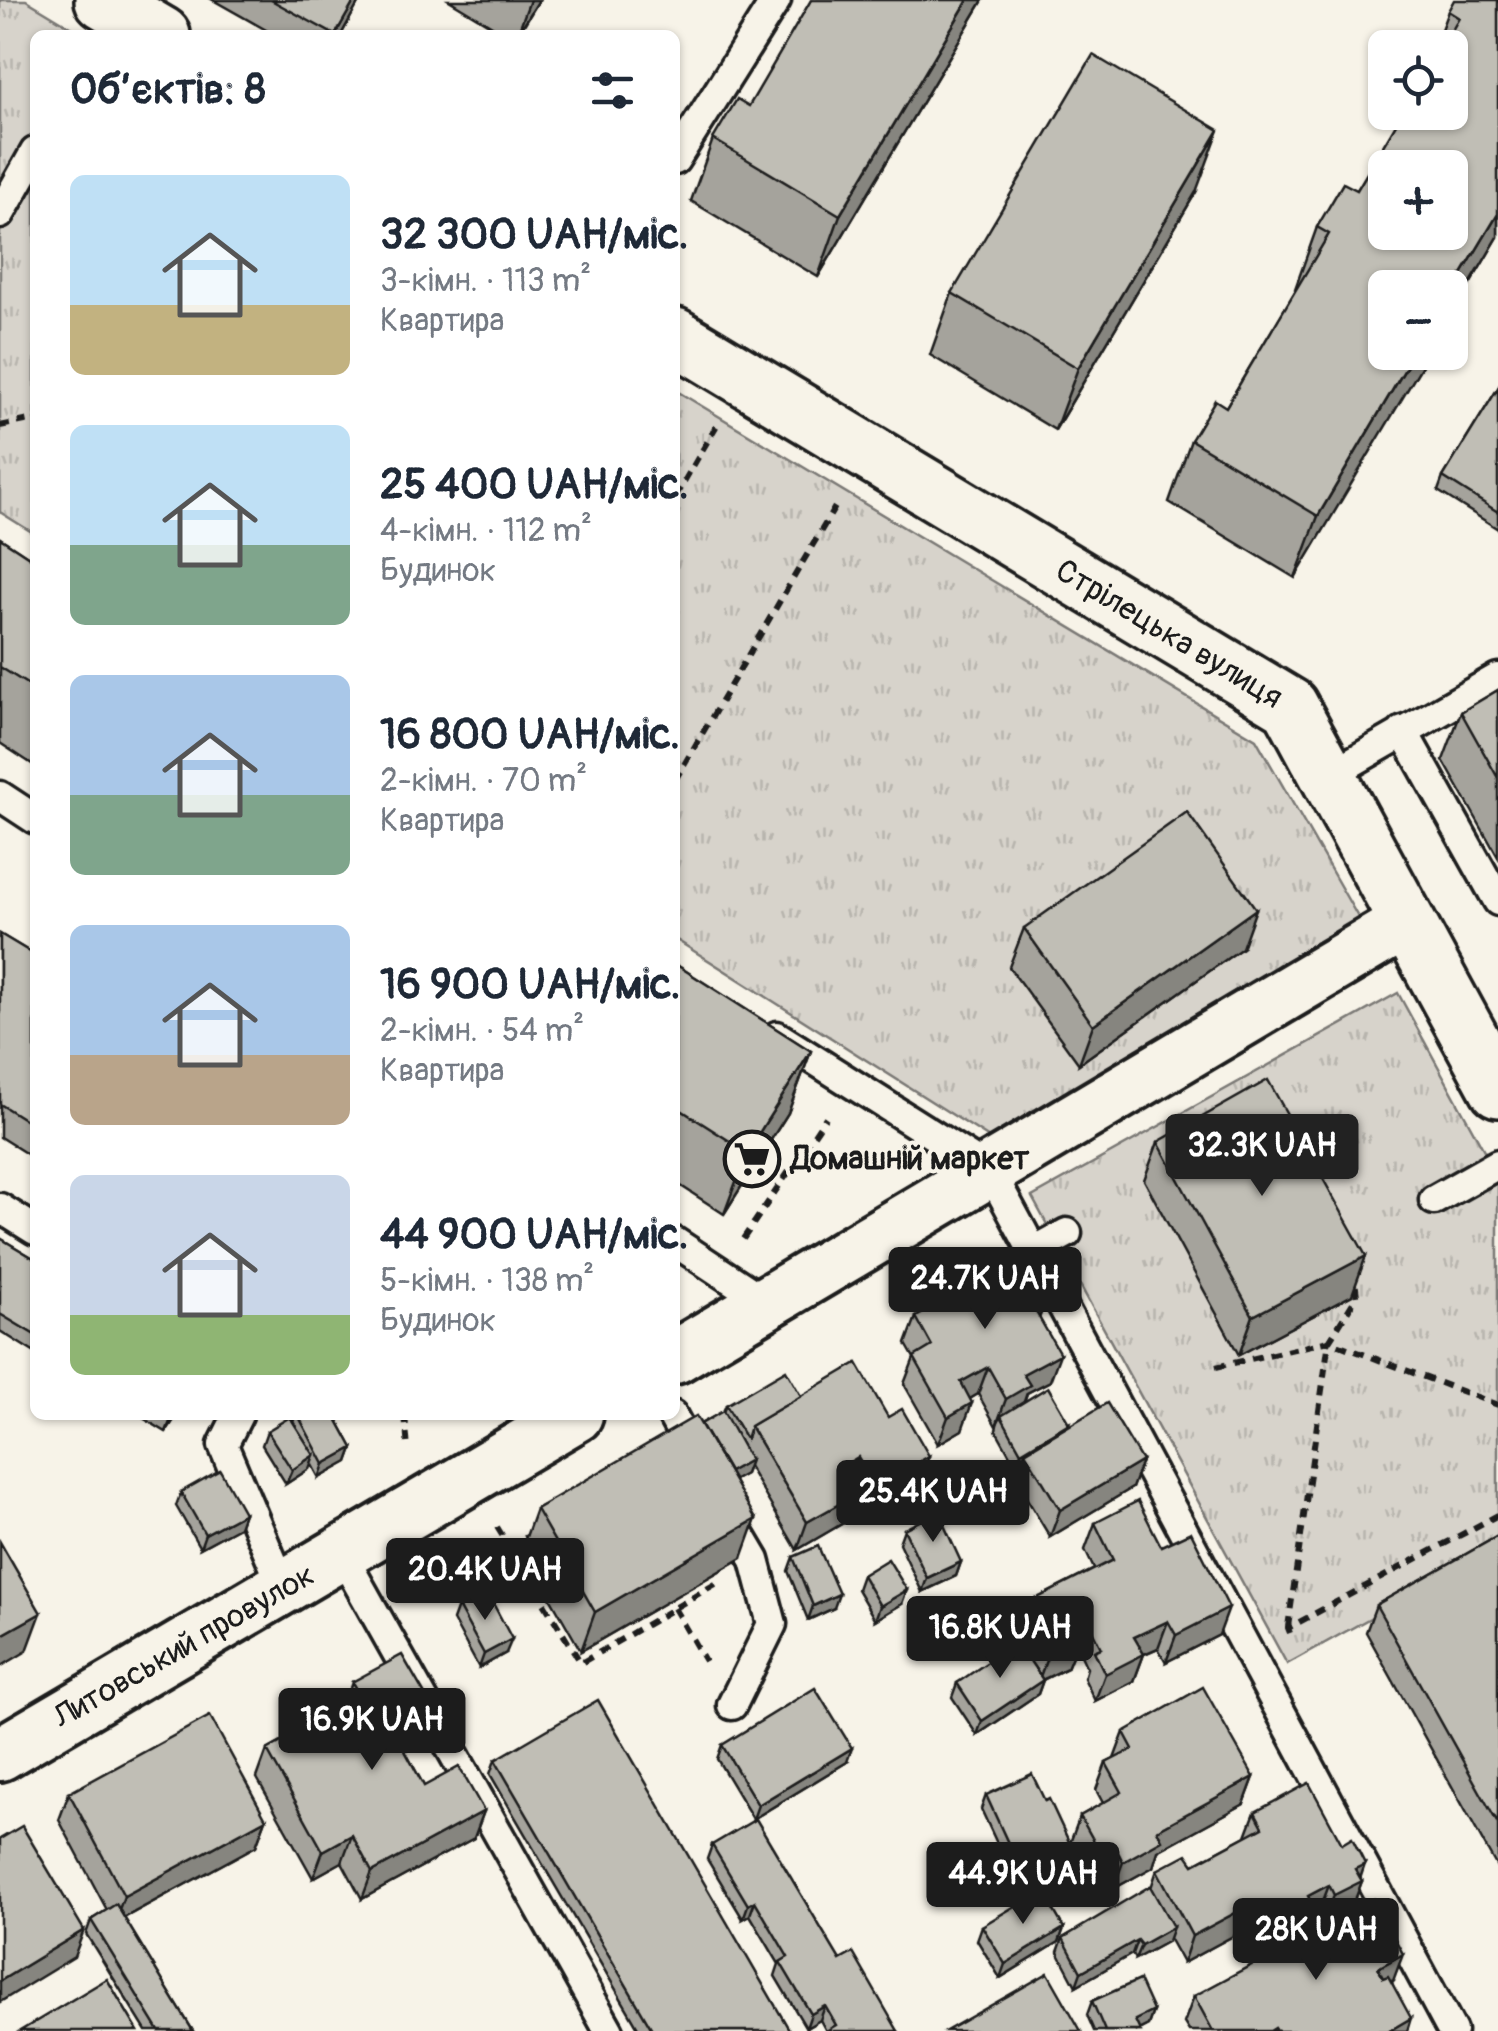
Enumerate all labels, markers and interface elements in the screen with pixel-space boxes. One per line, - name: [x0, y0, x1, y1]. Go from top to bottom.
- map controls: [1368, 30, 1468, 370]
- button: locate: [1368, 30, 1468, 130]
- icon: filters: [585, 63, 640, 118]
- text: Об’єктів: 8: [70, 64, 266, 116]
- button: +: [1368, 150, 1468, 250]
- text: 32 300 UAH/міс.: [380, 209, 688, 261]
- icon: home: [150, 215, 270, 335]
- text: 3-кімн. · 113 m²: [380, 261, 591, 301]
- button: −: [1368, 270, 1468, 370]
- text: Квартира: [380, 301, 504, 341]
- text: 25 400 UAH/міс.: [380, 459, 689, 511]
- icon: home: [150, 465, 270, 585]
- text: 4-кімн. · 112 m²: [380, 511, 592, 551]
- street label: Стрілецька вулиця: [1048, 550, 1290, 718]
- text: Будинок: [380, 551, 496, 591]
- text: 16 800 UAH/міс.: [380, 709, 680, 761]
- icon: home: [150, 715, 270, 835]
- text: 2-кімн. · 70 m²: [380, 761, 587, 801]
- text: Квартира: [380, 801, 504, 841]
- text: 16 900 UAH/міс.: [380, 959, 681, 1011]
- icon: home: [150, 965, 270, 1085]
- text: 2-кімн. · 54 m²: [380, 1011, 584, 1051]
- text: Квартира: [380, 1051, 504, 1091]
- pin: 32.3K UAH: [1148, 1114, 1376, 1199]
- text: 32.3K UAH: [1187, 1126, 1337, 1166]
- supermarket icon: Домашній маркет: [722, 1129, 782, 1189]
- place label: Домашній маркет: [789, 1139, 1030, 1179]
- text: 44 900 UAH/міс.: [380, 1209, 688, 1261]
- icon: home: [150, 1215, 270, 1335]
- pin: 24.7K UAH: [871, 1247, 1099, 1332]
- text: 24.7K UAH: [911, 1259, 1059, 1299]
- text: 5-кімн. · 138 m²: [380, 1261, 594, 1301]
- text: Будинок: [380, 1301, 496, 1341]
- pin: 25.4K UAH: [819, 1460, 1047, 1545]
- text: 25.4K UAH: [858, 1472, 1008, 1512]
- pin: 20.4K UAH: [371, 1538, 599, 1623]
- text: 20.4K UAH: [408, 1550, 562, 1590]
- street label: Литовський провулок: [45, 1555, 322, 1738]
- pin: 16.8K UAH: [886, 1596, 1114, 1681]
- text: 16.8K UAH: [929, 1608, 1071, 1648]
- pin: 16.9K UAH: [258, 1688, 486, 1773]
- text: 16.9K UAH: [300, 1700, 444, 1740]
- pin: 44.9K UAH: [909, 1842, 1137, 1927]
- text: 44.9K UAH: [948, 1854, 1098, 1894]
- pin: 28K UAH: [1224, 1898, 1408, 1983]
- text: 28K UAH: [1255, 1910, 1377, 1950]

